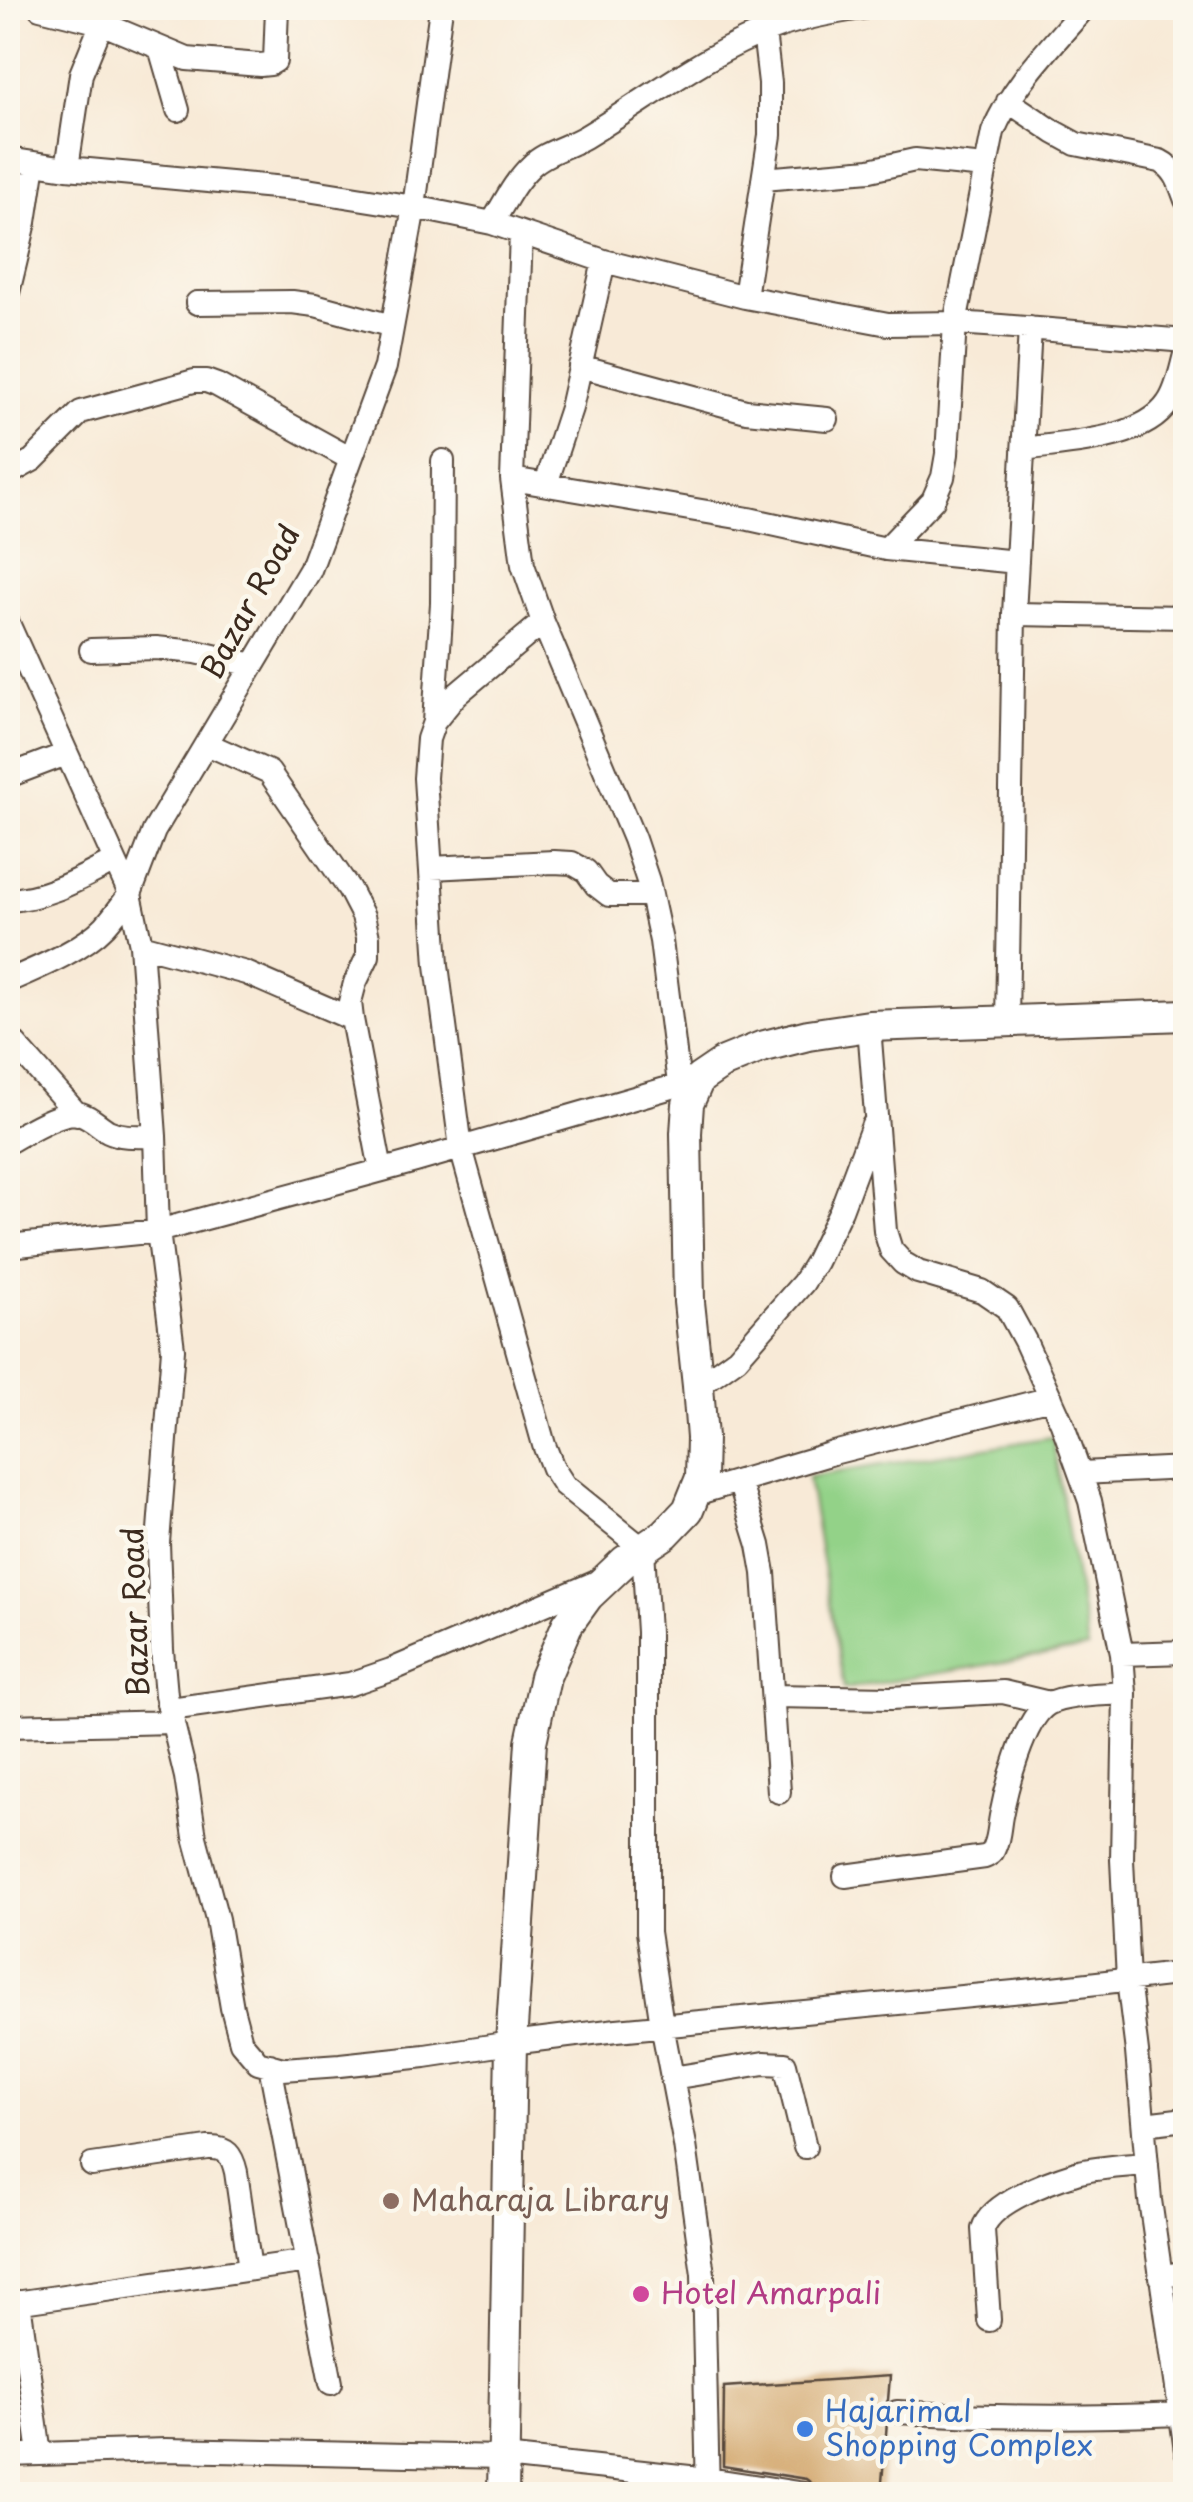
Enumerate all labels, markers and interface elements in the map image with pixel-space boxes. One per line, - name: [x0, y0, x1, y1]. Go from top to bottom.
- street label: Bazar Road: [188, 516, 310, 686]
- street label: Bazar Road: [108, 1526, 159, 1698]
- place label: Maharaja Library: [411, 2176, 670, 2221]
- marker: Maharaja Library: [380, 2190, 402, 2212]
- place label: Hotel Amarpali: [661, 2269, 881, 2314]
- marker: Hotel Amarpali: [630, 2283, 652, 2305]
- place label: Hajarimal Shopping Complex: [825, 2387, 1093, 2466]
- marker: Hajarimal Shopping Complex: [794, 2418, 816, 2440]

